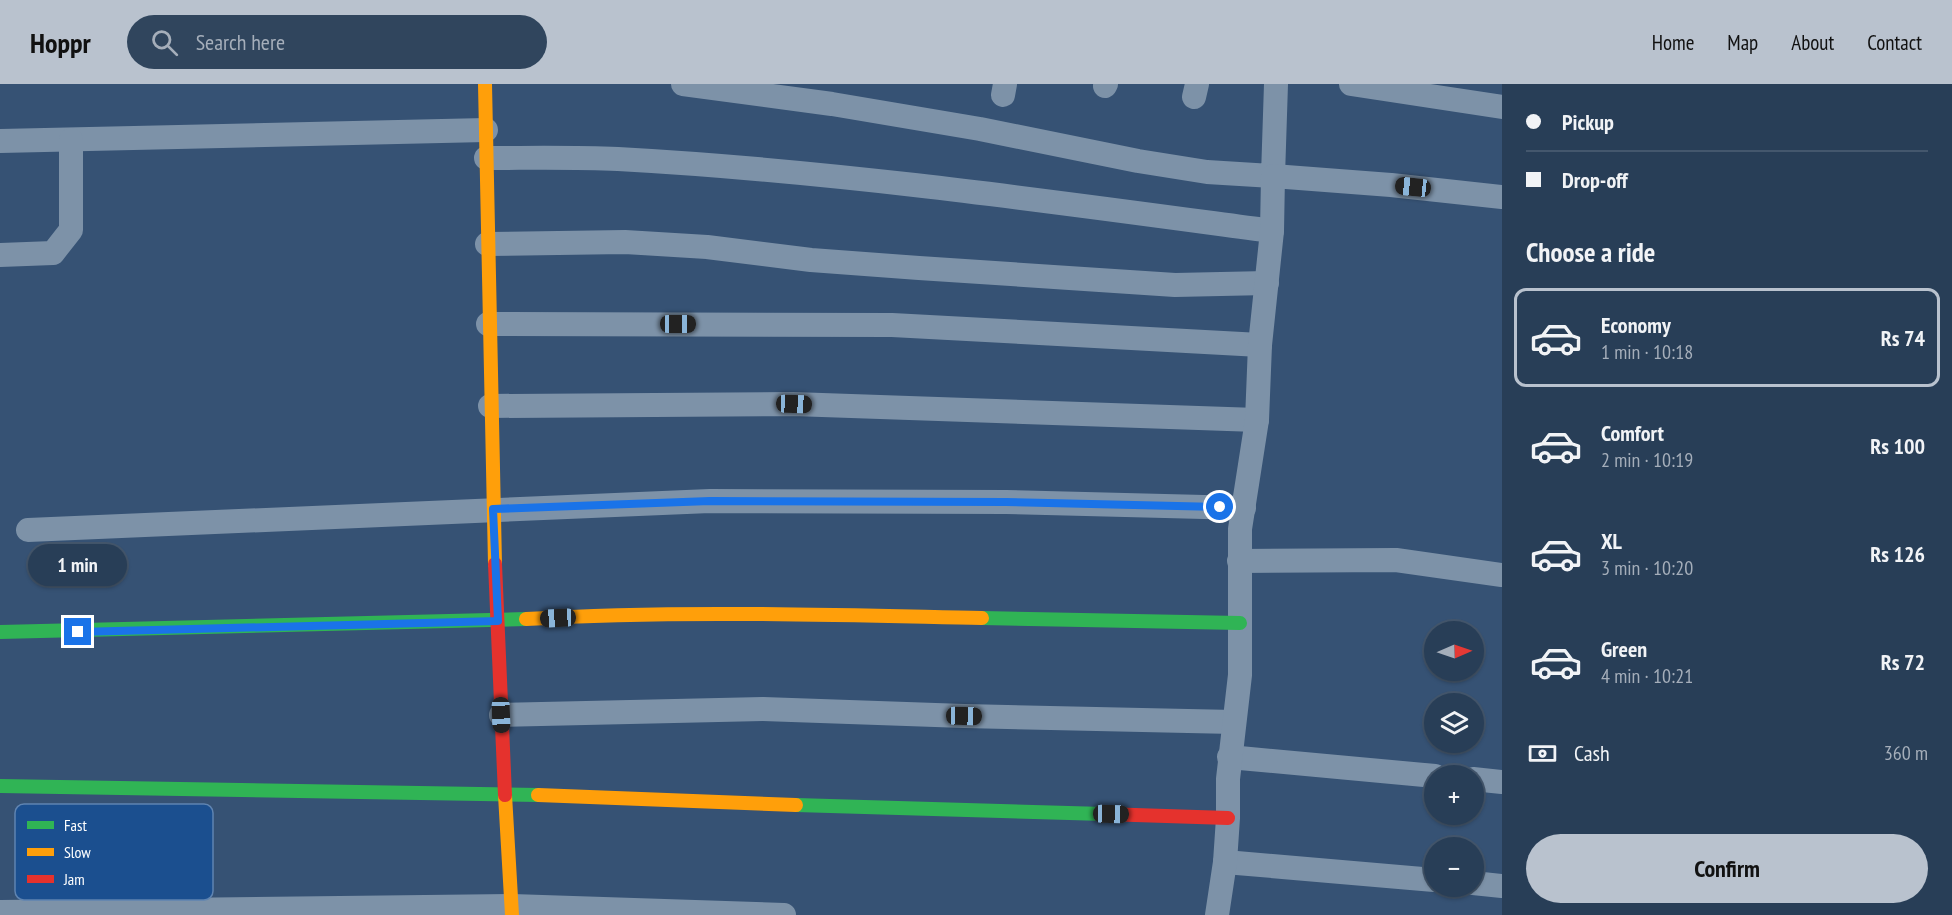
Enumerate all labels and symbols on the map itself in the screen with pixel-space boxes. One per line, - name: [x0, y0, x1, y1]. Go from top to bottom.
- car: [1394, 176, 1432, 198]
- car: [660, 315, 696, 333]
- car: [776, 394, 812, 414]
- route start: [1206, 493, 1233, 520]
- callout: 1 min: [28, 545, 128, 587]
- car: [540, 608, 576, 628]
- route end: [64, 618, 91, 645]
- north arrow: [1424, 621, 1484, 681]
- car: [491, 697, 511, 733]
- car: [946, 707, 982, 725]
- legend: [15, 804, 213, 900]
- car: [1093, 805, 1129, 823]
- text: Fast: [64, 815, 87, 835]
- text: Slow: [64, 842, 91, 862]
- text: Jam: [63, 869, 85, 889]

